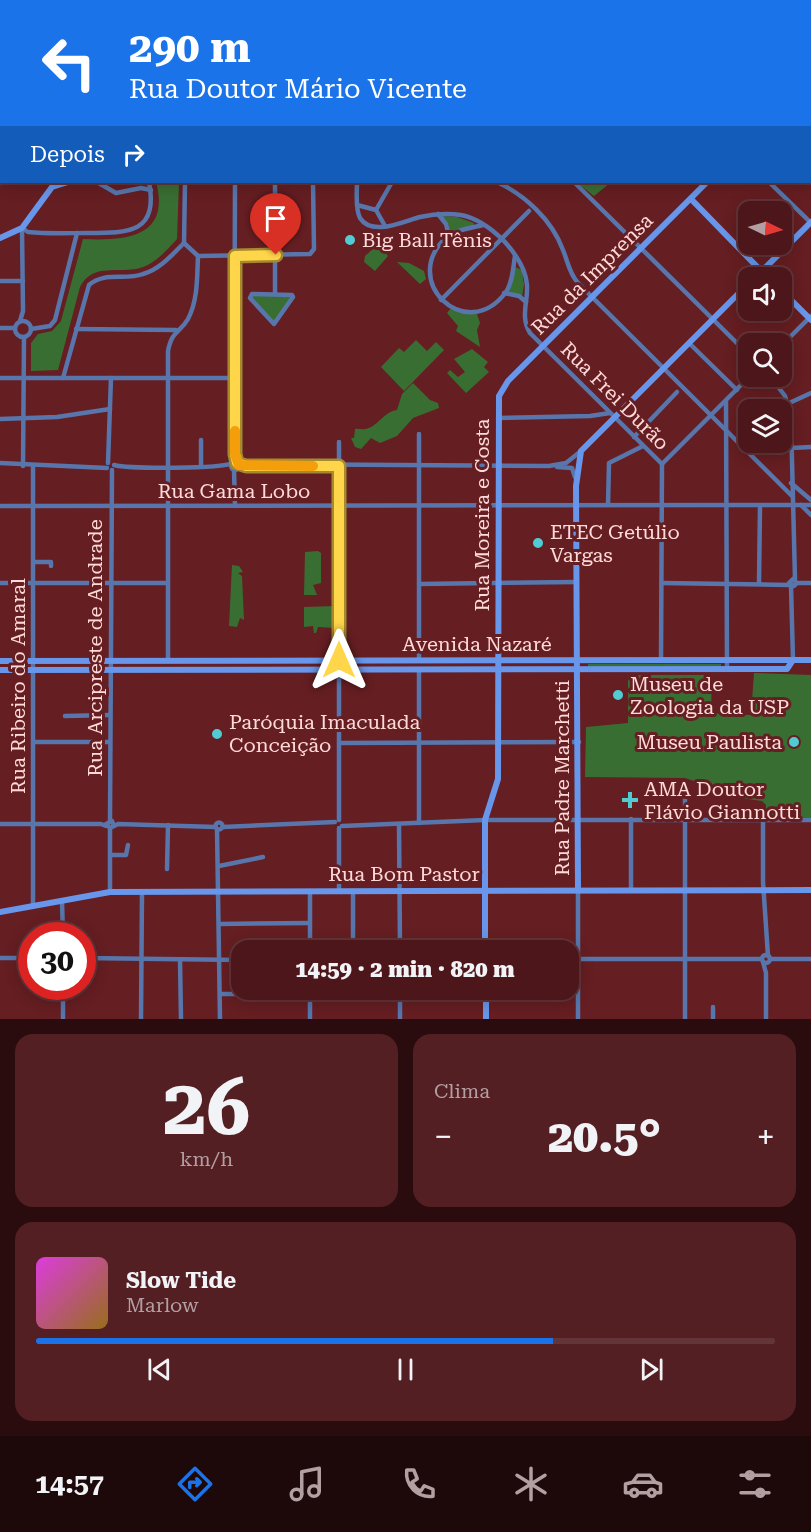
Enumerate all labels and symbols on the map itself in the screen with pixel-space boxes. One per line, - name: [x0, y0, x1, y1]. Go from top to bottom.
- pin: [250, 193, 301, 255]
- north arrow: [738, 201, 792, 255]
- street label: Rua da Imprensa: [526, 208, 658, 340]
- place label: Big Ball Tênis: [362, 228, 492, 252]
- marker: Big Ball Tênis: [343, 233, 357, 247]
- street label: Rua Frei Durão: [556, 337, 674, 455]
- street label: Rua Moreira e Costa: [470, 418, 494, 611]
- street label: Rua Gama Lobo: [158, 479, 310, 503]
- street label: Rua Arcipreste de Andrade: [83, 519, 107, 777]
- place label: ETEC Getúlio Vargas: [550, 520, 680, 567]
- marker: ETEC Getúlio Vargas: [531, 536, 545, 550]
- street label: Rua Ribeiro do Amaral: [6, 578, 30, 794]
- position arrow: [307, 628, 371, 692]
- street label: Avenida Nazaré: [402, 632, 552, 656]
- place label: Museu de Zoologia da USP: [630, 672, 789, 719]
- street label: Rua Padre Marchetti: [550, 680, 574, 876]
- marker: Museu de Zoologia da USP: [611, 688, 625, 702]
- place label: Paróquia Imaculada Conceição: [229, 710, 421, 757]
- marker: Paróquia Imaculada Conceição: [210, 727, 224, 741]
- place label: Museu Paulista: [637, 730, 782, 754]
- marker: Museu Paulista: [787, 735, 801, 749]
- place label: AMA Doutor Flávio Giannotti: [644, 777, 800, 824]
- marker: AMA Doutor Flávio Giannotti: [621, 791, 639, 809]
- street label: Rua Bom Pastor: [328, 862, 480, 886]
- speed limit sign: 30: [18, 922, 96, 1000]

